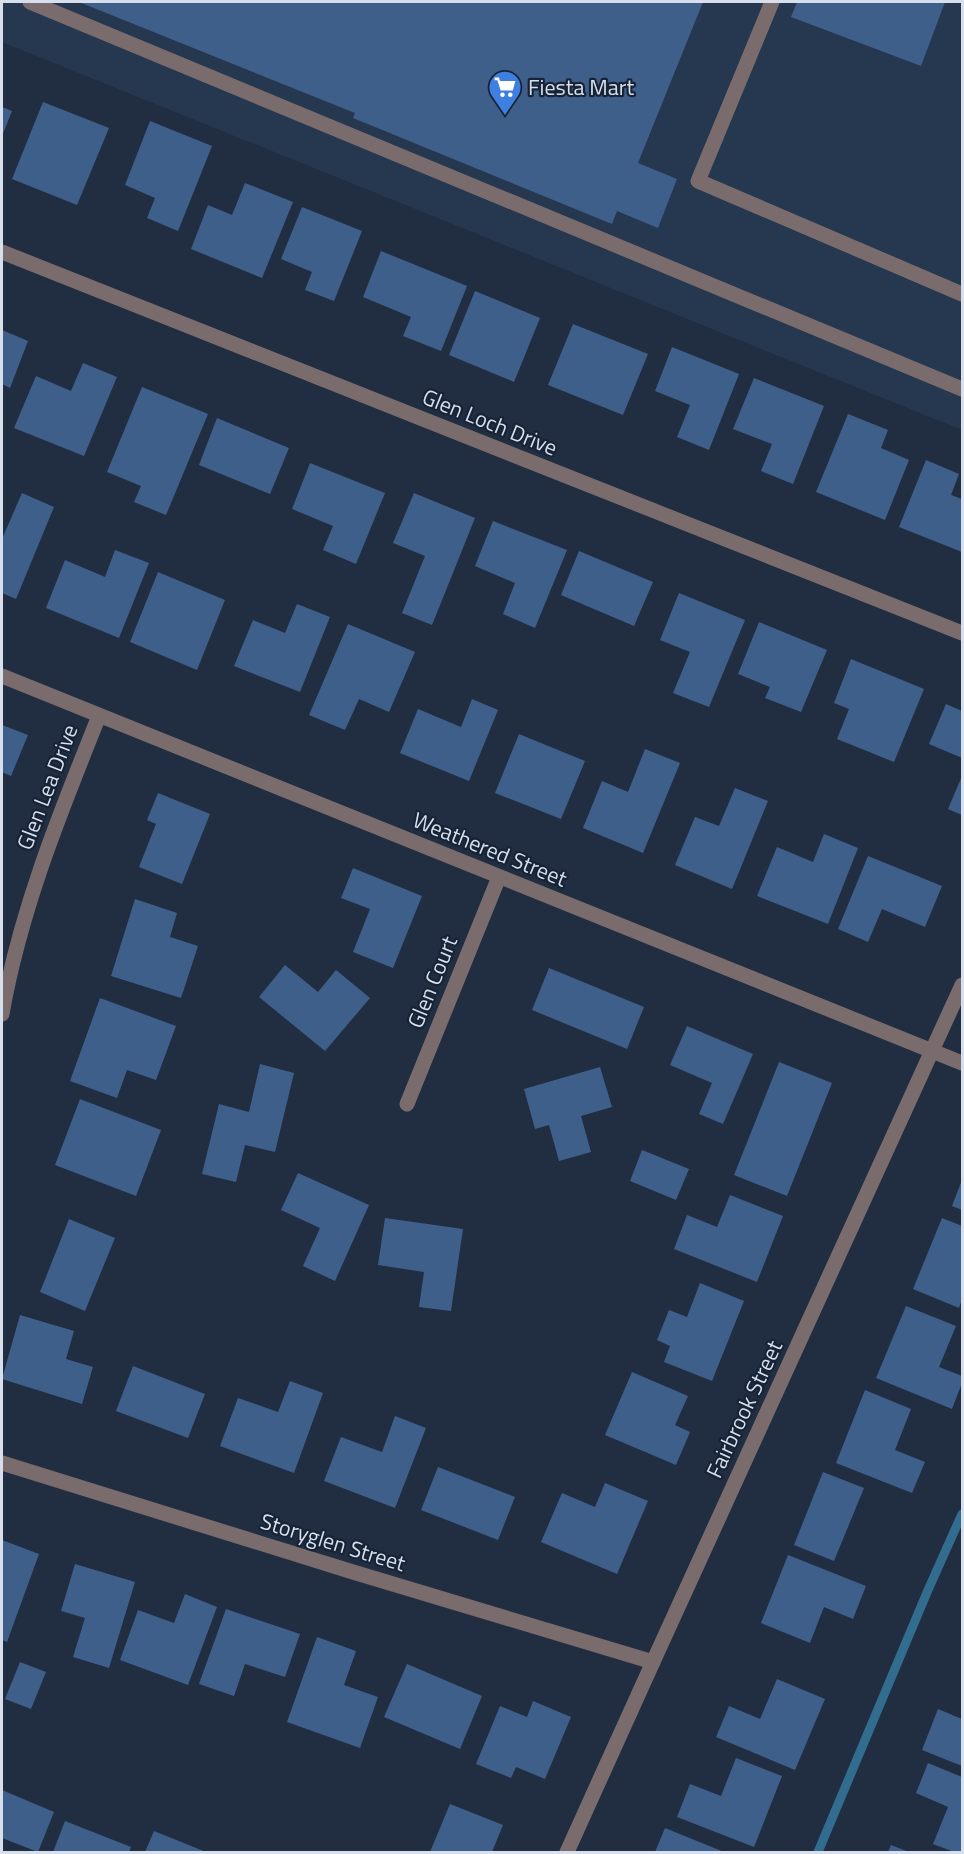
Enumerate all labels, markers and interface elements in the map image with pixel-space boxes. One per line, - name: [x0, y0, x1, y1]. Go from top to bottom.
- supermarket icon: Fiesta Mart: [487, 69, 523, 116]
- place label: Fiesta Mart: [528, 70, 634, 104]
- street label: Glen Loch Drive: [417, 379, 563, 465]
- street label: Glen Lea Drive: [7, 719, 87, 855]
- street label: Weathered Street: [408, 803, 572, 895]
- street label: Glen Court: [398, 931, 466, 1033]
- street label: Fairbrook Street: [697, 1334, 791, 1484]
- street label: Storyglen Street: [256, 1504, 410, 1580]

